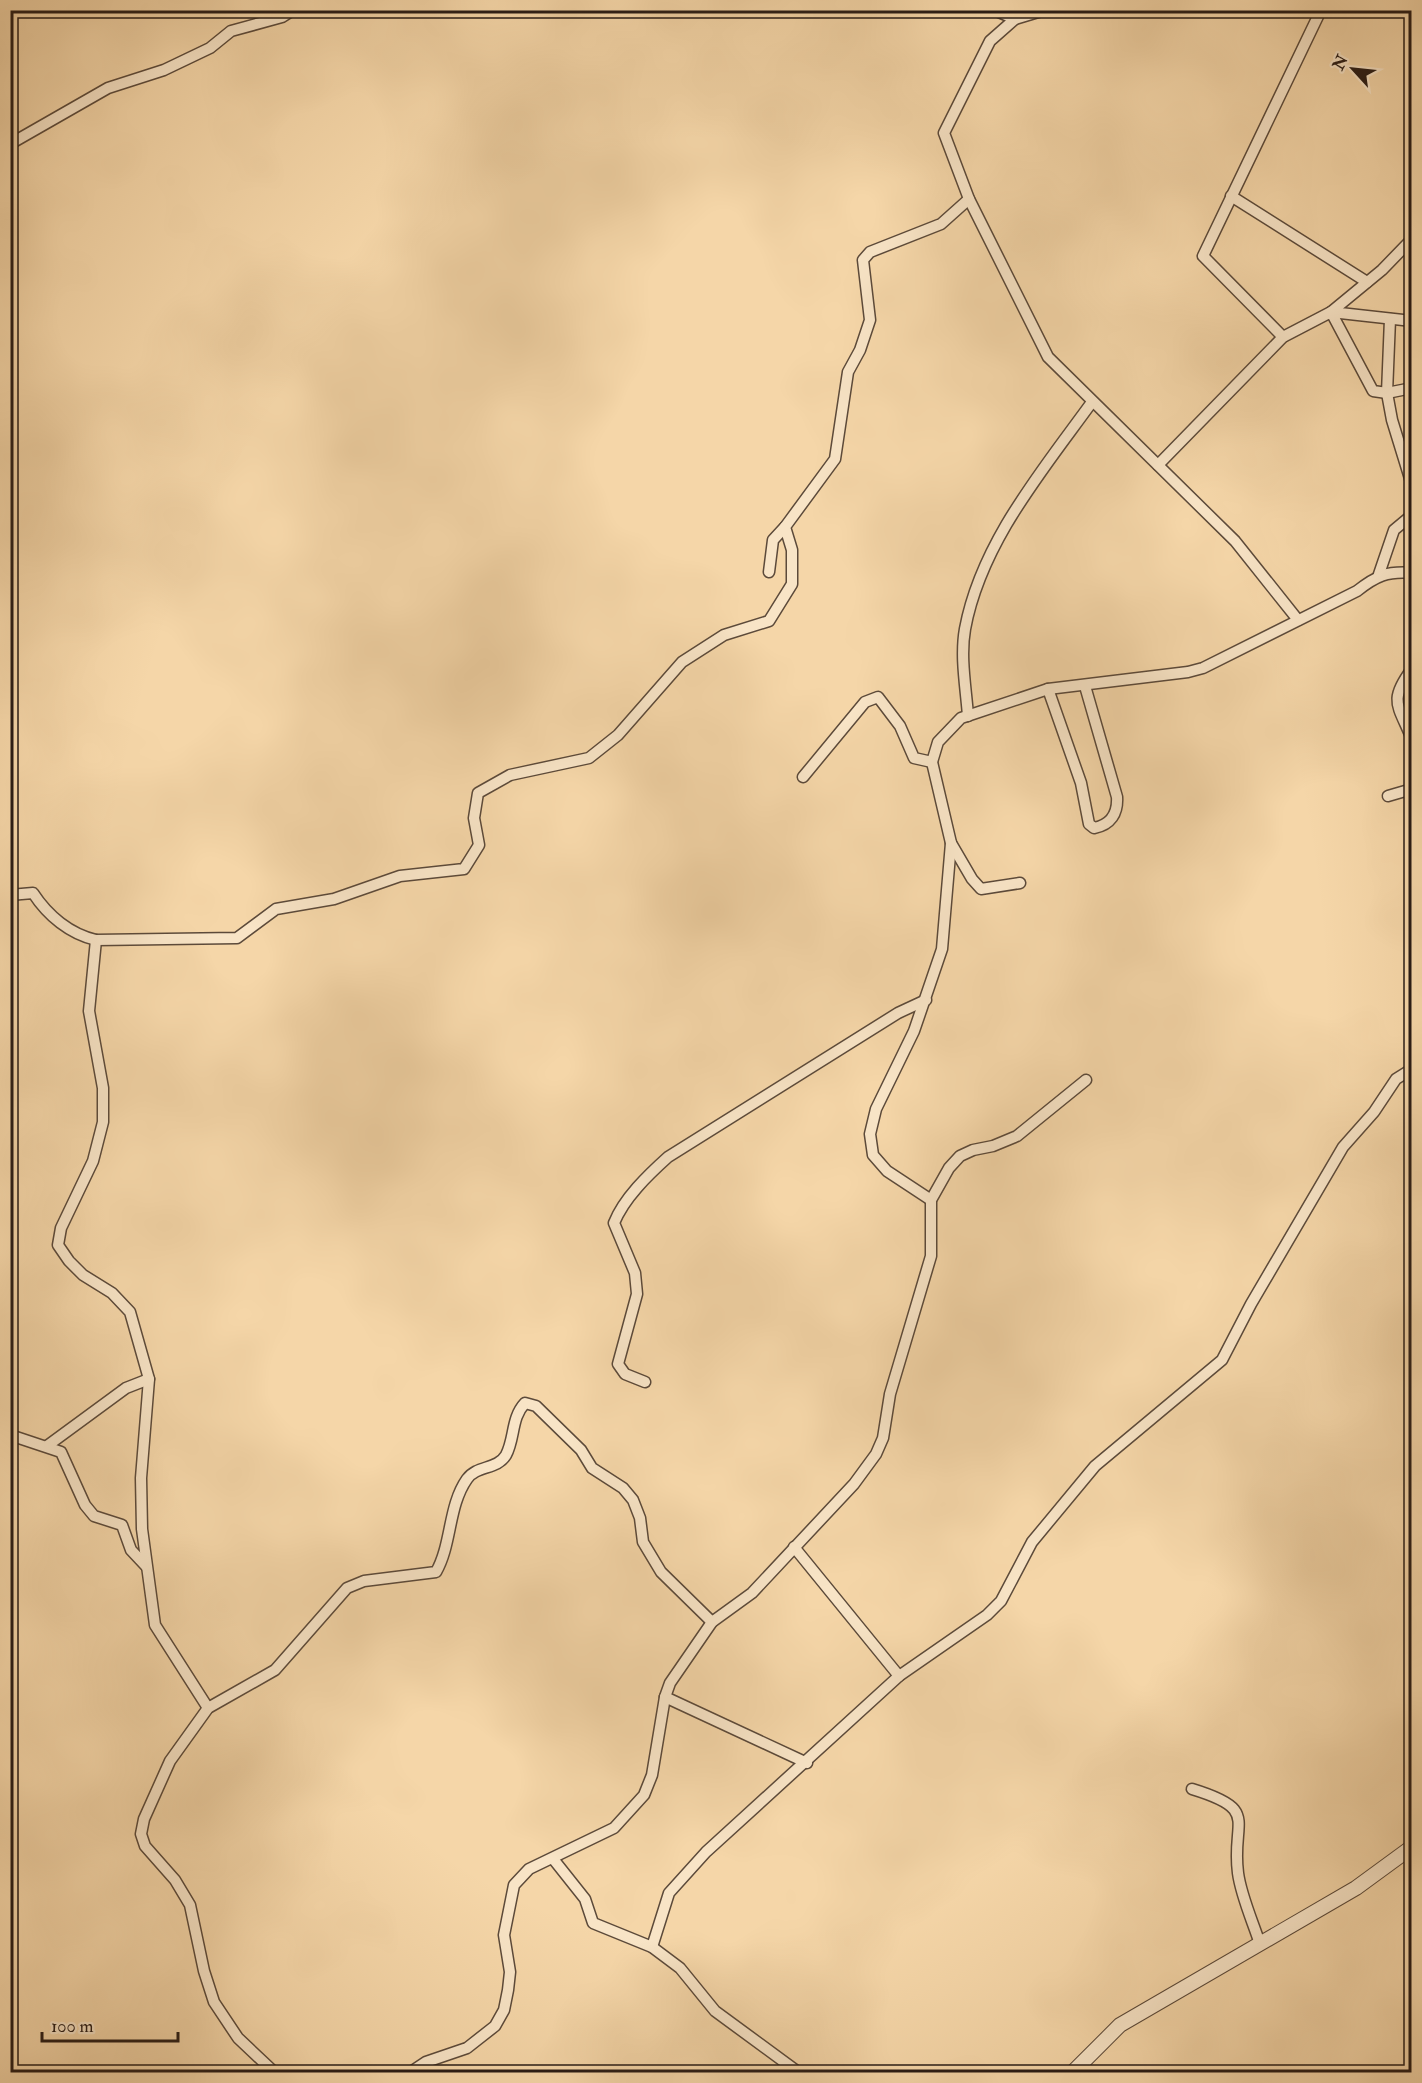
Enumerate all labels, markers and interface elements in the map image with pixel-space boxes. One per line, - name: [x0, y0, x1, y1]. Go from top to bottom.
- north arrow: [1323, 39, 1383, 99]
- text: N: [1328, 51, 1353, 74]
- scale bar: [42, 2005, 178, 2043]
- text: 100 m: [51, 2015, 94, 2038]

